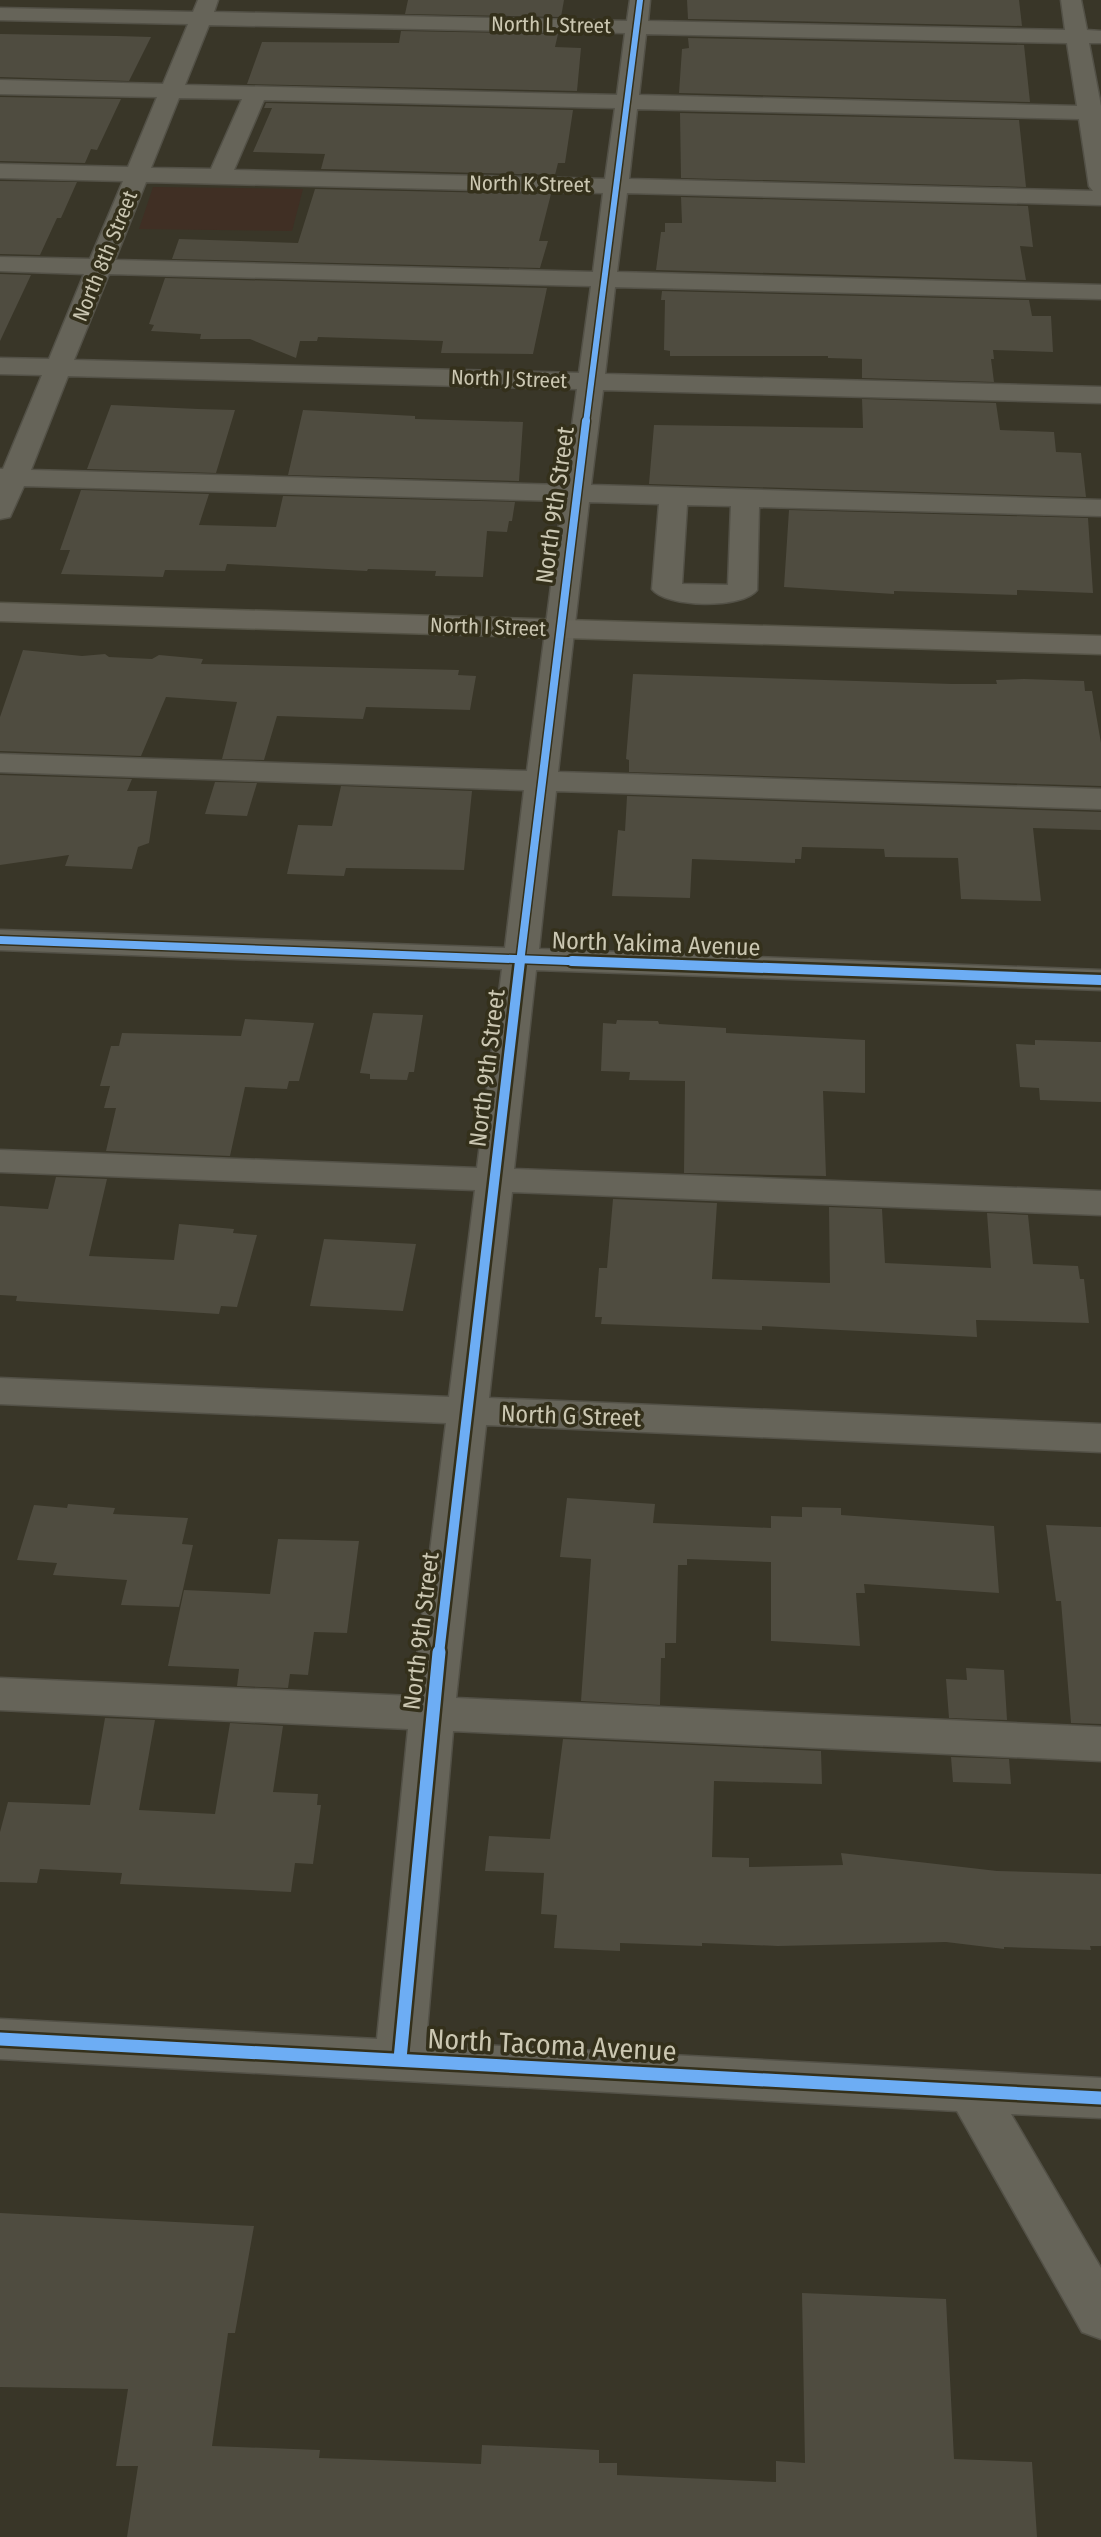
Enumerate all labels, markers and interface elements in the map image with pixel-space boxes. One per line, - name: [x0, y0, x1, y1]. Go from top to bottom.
- street label: North L Street: [491, 11, 611, 39]
- street label: North K Street: [469, 170, 591, 198]
- street label: North 8th Street: [67, 187, 143, 325]
- street label: North J Street: [450, 364, 568, 394]
- street label: North 9th Street: [530, 424, 580, 585]
- street label: North I Street: [430, 612, 547, 642]
- street label: North Yakima Avenue: [551, 926, 761, 962]
- street label: North 9th Street: [463, 987, 511, 1148]
- street label: North G Street: [500, 1400, 642, 1432]
- street label: North 9th Street: [397, 1550, 445, 1711]
- street label: North Tacoma Avenue: [427, 2022, 677, 2068]

